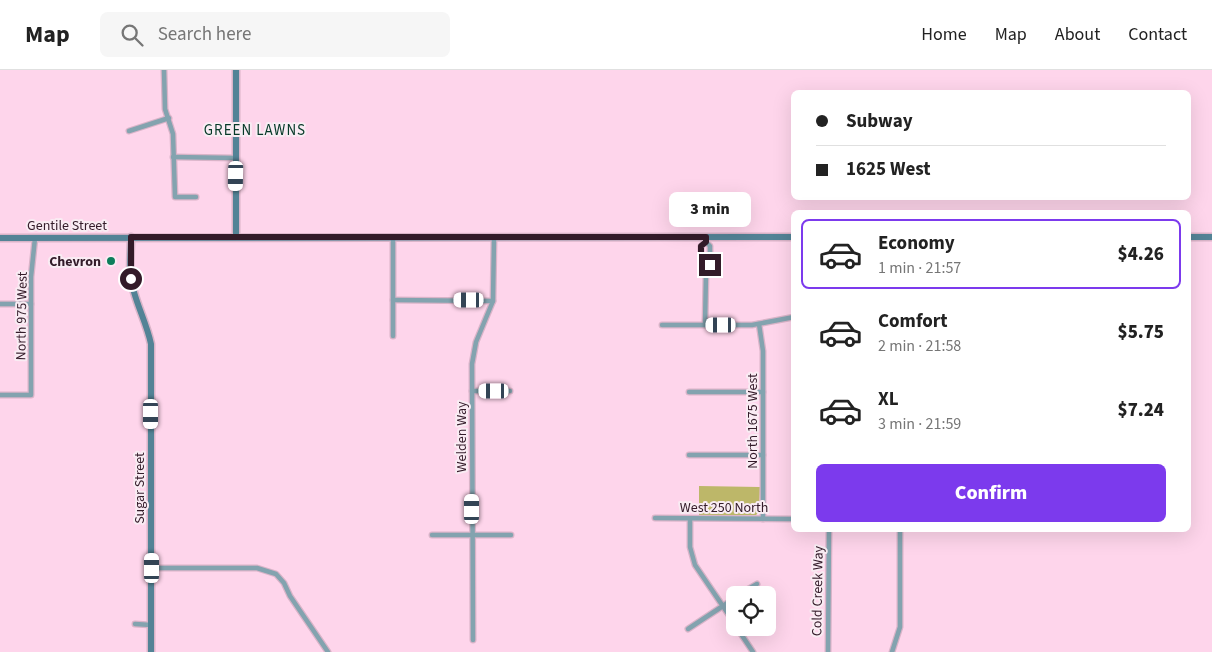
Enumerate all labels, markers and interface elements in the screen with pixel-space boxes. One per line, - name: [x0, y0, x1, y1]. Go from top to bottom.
- search box: [100, 12, 450, 57]
- text: Map: [25, 17, 70, 52]
- icon: search: [118, 21, 146, 49]
- text: Search here: [158, 21, 251, 48]
- text: Home: [921, 22, 967, 47]
- text: Map: [995, 22, 1027, 47]
- text: About: [1055, 22, 1100, 47]
- text: Contact: [1128, 22, 1187, 47]
- text: Subway: [846, 108, 913, 135]
- district label: GREEN LAWNS: [204, 120, 306, 141]
- text: 1625 West: [846, 156, 931, 183]
- car: [228, 161, 243, 191]
- callout: 3 min: [669, 192, 751, 228]
- text: 3 min: [690, 198, 730, 220]
- street label: Gentile Street: [27, 216, 107, 236]
- text: Economy: [878, 230, 955, 257]
- icon: car: [818, 232, 863, 277]
- text: $4.26: [1118, 241, 1164, 268]
- place label: Chevron: [49, 252, 101, 272]
- route end: [699, 254, 721, 276]
- marker: Chevron: [105, 255, 117, 267]
- text: 1 min · 21:57: [878, 257, 961, 279]
- route start: [120, 268, 142, 290]
- street label: North 975 West: [11, 271, 33, 360]
- car: [454, 293, 484, 308]
- text: Comfort: [878, 308, 948, 335]
- icon: car: [818, 310, 863, 355]
- car: [706, 318, 736, 333]
- text: $5.75: [1118, 319, 1164, 346]
- text: 2 min · 21:58: [878, 335, 961, 357]
- street label: North 1675 West: [743, 373, 763, 469]
- car: [479, 384, 509, 399]
- text: XL: [878, 386, 899, 413]
- icon: car: [818, 388, 863, 433]
- text: $7.24: [1118, 397, 1164, 424]
- car: [143, 399, 158, 429]
- street label: Welden Way: [452, 401, 472, 473]
- text: 3 min · 21:59: [878, 413, 961, 435]
- street label: Sugar Street: [130, 452, 150, 524]
- button: Confirm: [816, 464, 1166, 522]
- car: [464, 494, 479, 524]
- street label: West 250 North: [680, 498, 768, 518]
- street label: Cold Creek Way: [807, 545, 829, 636]
- car: [144, 553, 159, 583]
- map controls: [726, 586, 776, 636]
- button: locate: [726, 586, 776, 636]

